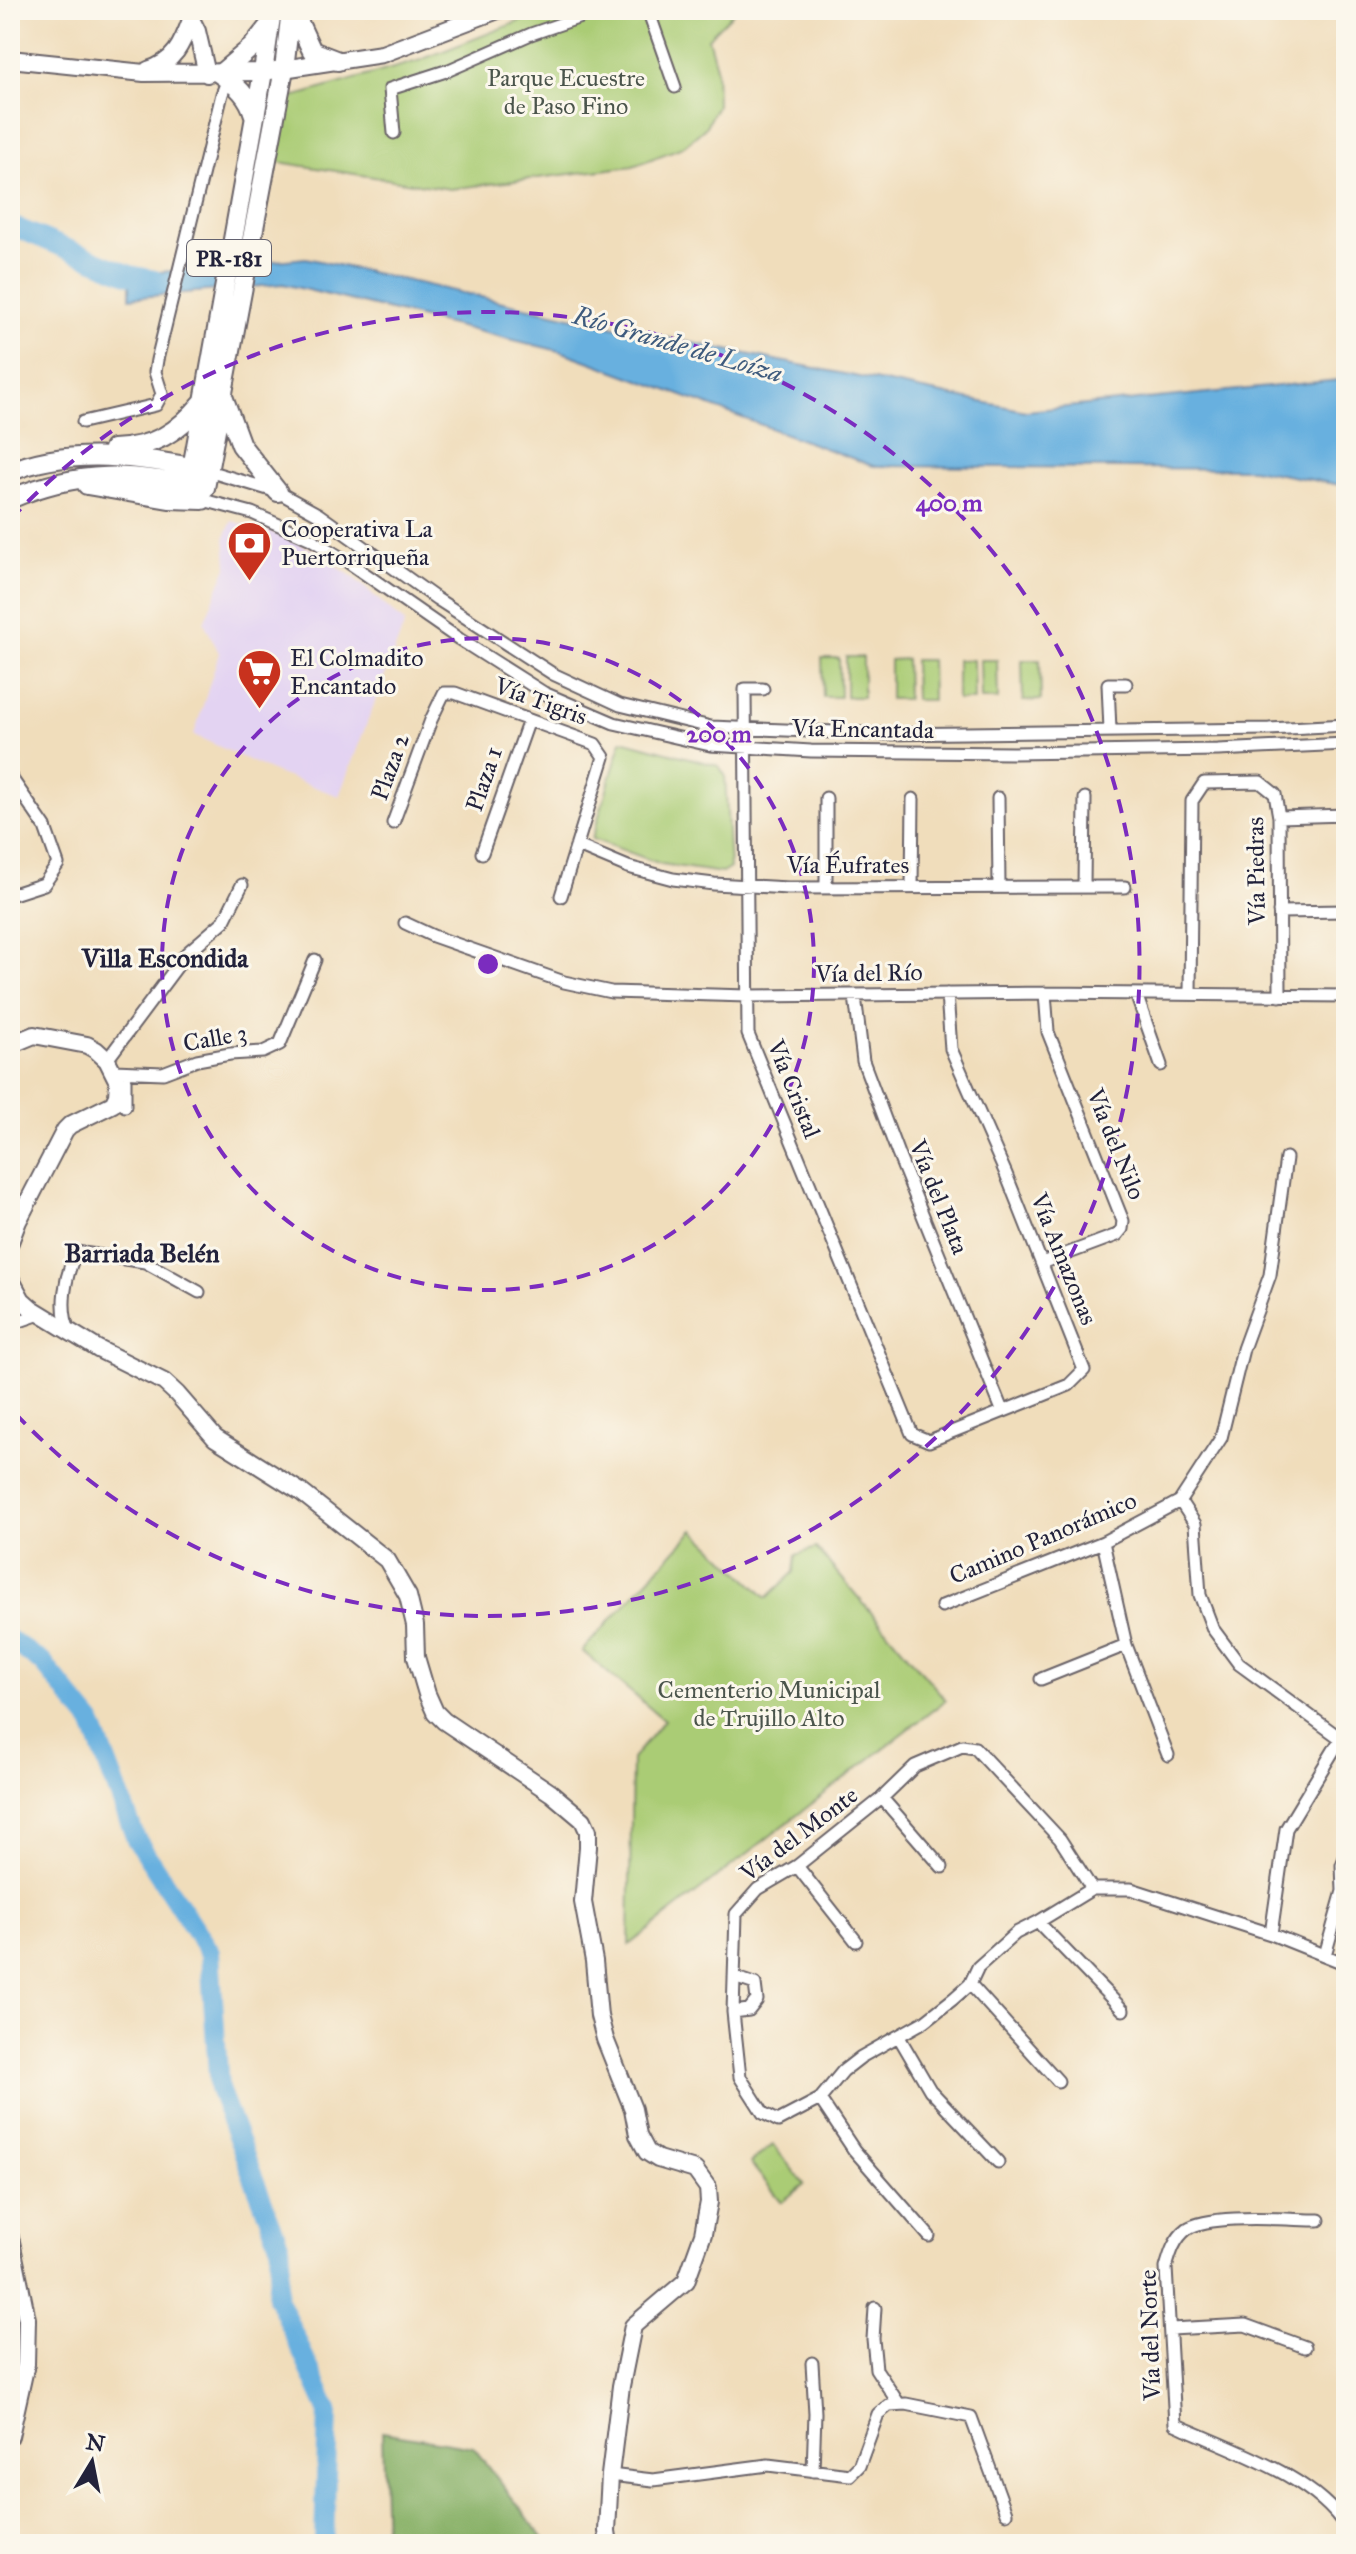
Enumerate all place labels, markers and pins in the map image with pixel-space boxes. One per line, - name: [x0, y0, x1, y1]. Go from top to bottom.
- place label: Cooperativa La Puertorriqueña: [281, 514, 433, 572]
- bank icon: Cooperativa La Puertorriqueña: [226, 519, 274, 582]
- place label: El Colmadito Encantado: [290, 643, 424, 701]
- supermarket icon: El Colmadito Encantado: [235, 648, 283, 711]
- centre of rings: [474, 950, 502, 978]

